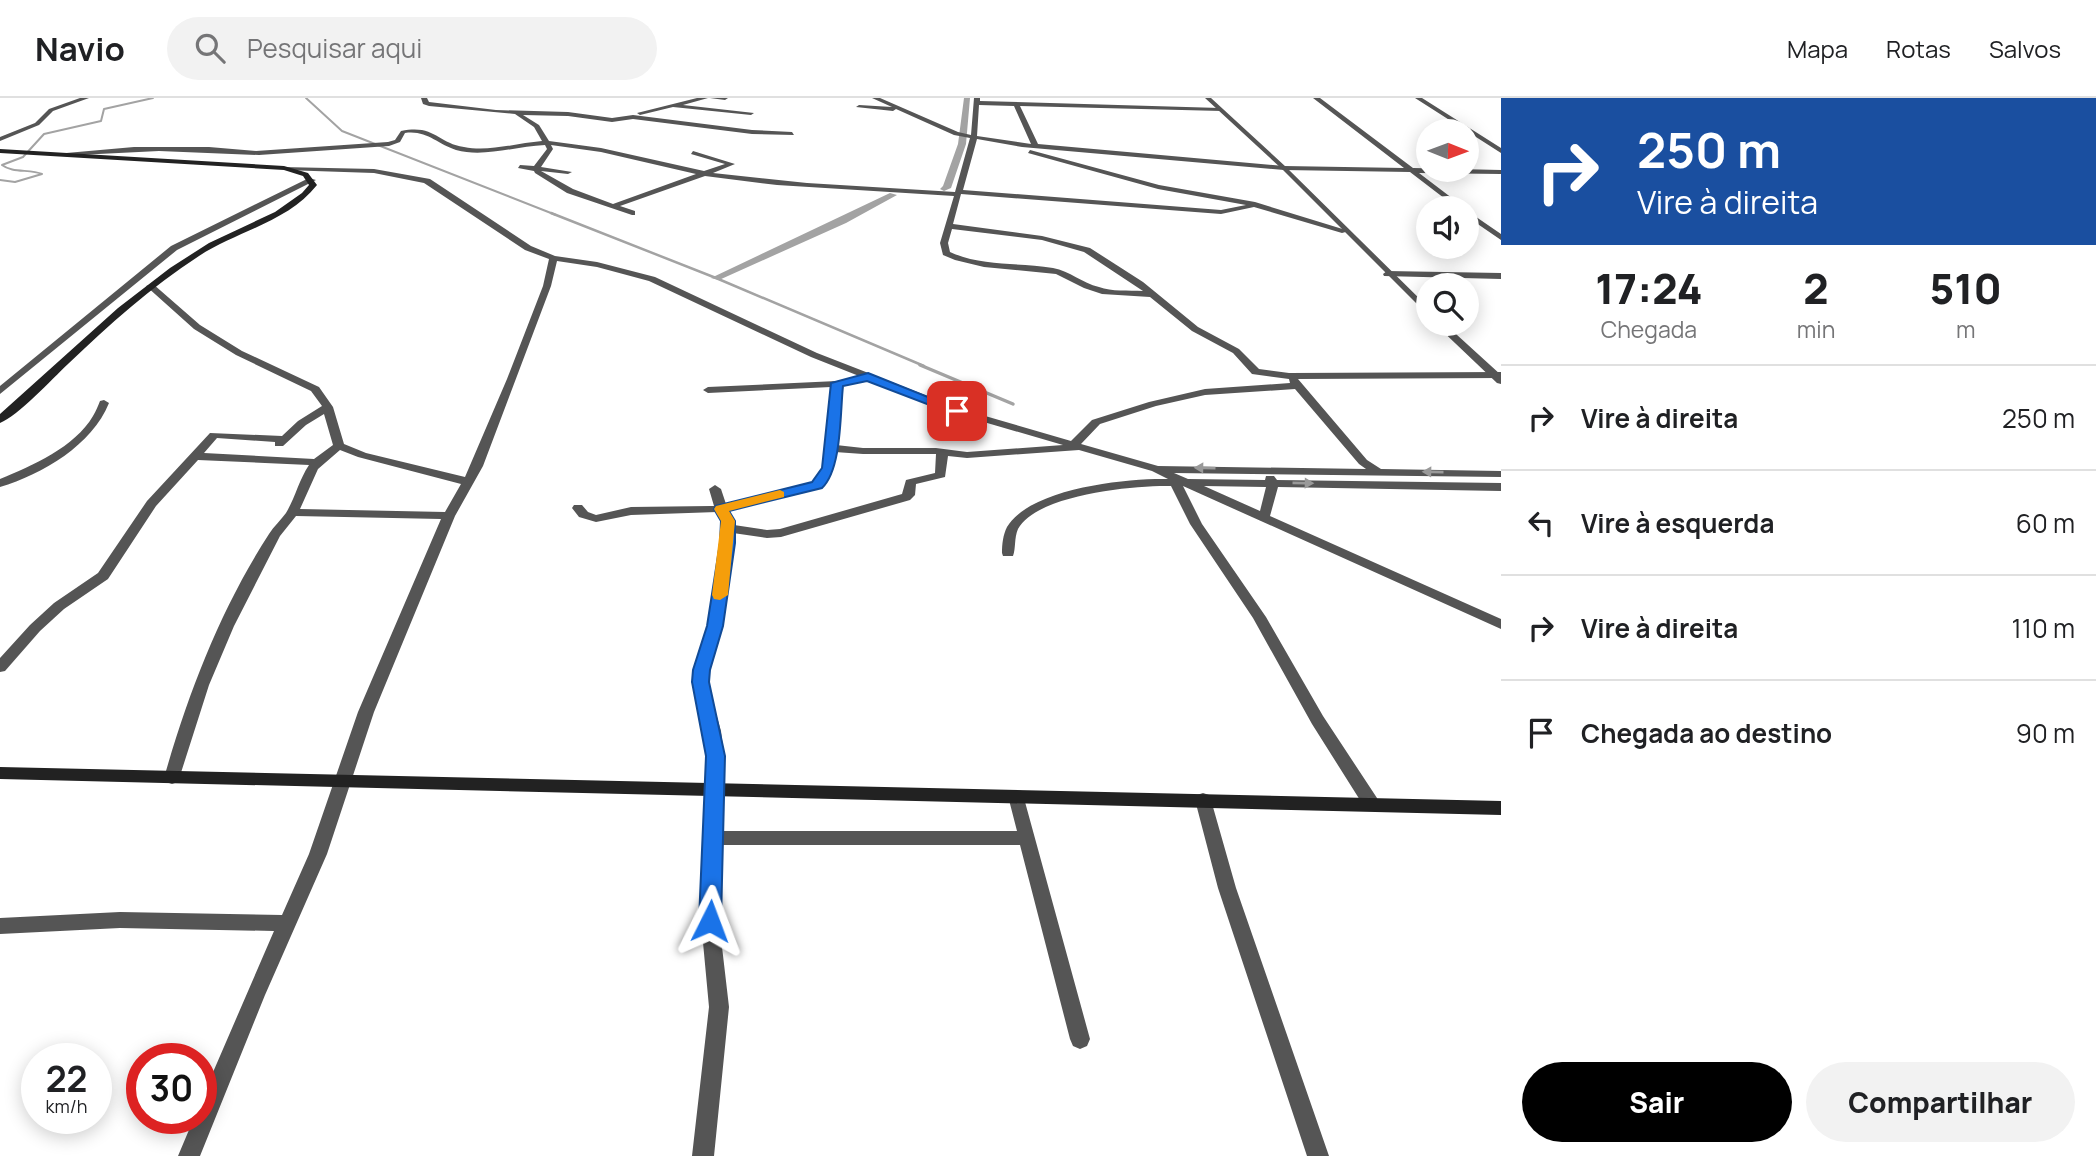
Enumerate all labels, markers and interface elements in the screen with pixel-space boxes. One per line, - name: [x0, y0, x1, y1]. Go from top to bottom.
- search box: [167, 17, 657, 80]
- text: Navio: [35, 26, 125, 71]
- icon: search: [191, 29, 229, 67]
- text: Pesquisar aqui: [247, 30, 422, 66]
- text: Mapa: [1787, 32, 1848, 65]
- text: Rotas: [1886, 32, 1951, 65]
- text: Salvos: [1989, 32, 2061, 65]
- text: 250 m: [1637, 116, 1781, 183]
- north arrow: [1416, 119, 1479, 182]
- map controls: [1416, 119, 1479, 336]
- icon: right: [1522, 126, 1613, 217]
- text: Vire à direita: [1637, 180, 1818, 224]
- button: sound: [1416, 196, 1479, 259]
- text: 17:24: [1595, 259, 1703, 317]
- text: 2: [1803, 259, 1829, 317]
- text: 510: [1930, 259, 2002, 317]
- button: search: [1416, 273, 1479, 336]
- text: Chegada: [1601, 313, 1697, 345]
- text: min: [1797, 313, 1835, 345]
- text: m: [1956, 313, 1975, 345]
- pin: [927, 381, 987, 441]
- icon: arrive: [938, 392, 976, 430]
- icon: right: [1522, 399, 1560, 437]
- text: Vire à direita: [1581, 400, 1738, 436]
- text: 250 m: [2002, 400, 2075, 436]
- one-way arrow: [1194, 462, 1216, 474]
- one-way arrow: [1422, 466, 1444, 478]
- one-way arrow: [1292, 477, 1314, 489]
- icon: left: [1522, 504, 1560, 542]
- text: Vire à esquerda: [1581, 505, 1774, 541]
- text: 60 m: [2016, 505, 2075, 541]
- icon: right: [1522, 609, 1560, 647]
- text: Vire à direita: [1581, 610, 1738, 646]
- text: 110 m: [2012, 610, 2075, 646]
- icon: arrive: [1522, 714, 1560, 752]
- text: Chegada ao destino: [1581, 715, 1832, 751]
- text: 90 m: [2016, 715, 2075, 751]
- position arrow: [673, 884, 747, 958]
- speed limit sign: 30: [126, 1043, 217, 1134]
- text: 22: [46, 1055, 87, 1103]
- button: Sair: [1522, 1062, 1792, 1142]
- button: Compartilhar: [1806, 1062, 2075, 1142]
- text: km/h: [46, 1094, 87, 1118]

